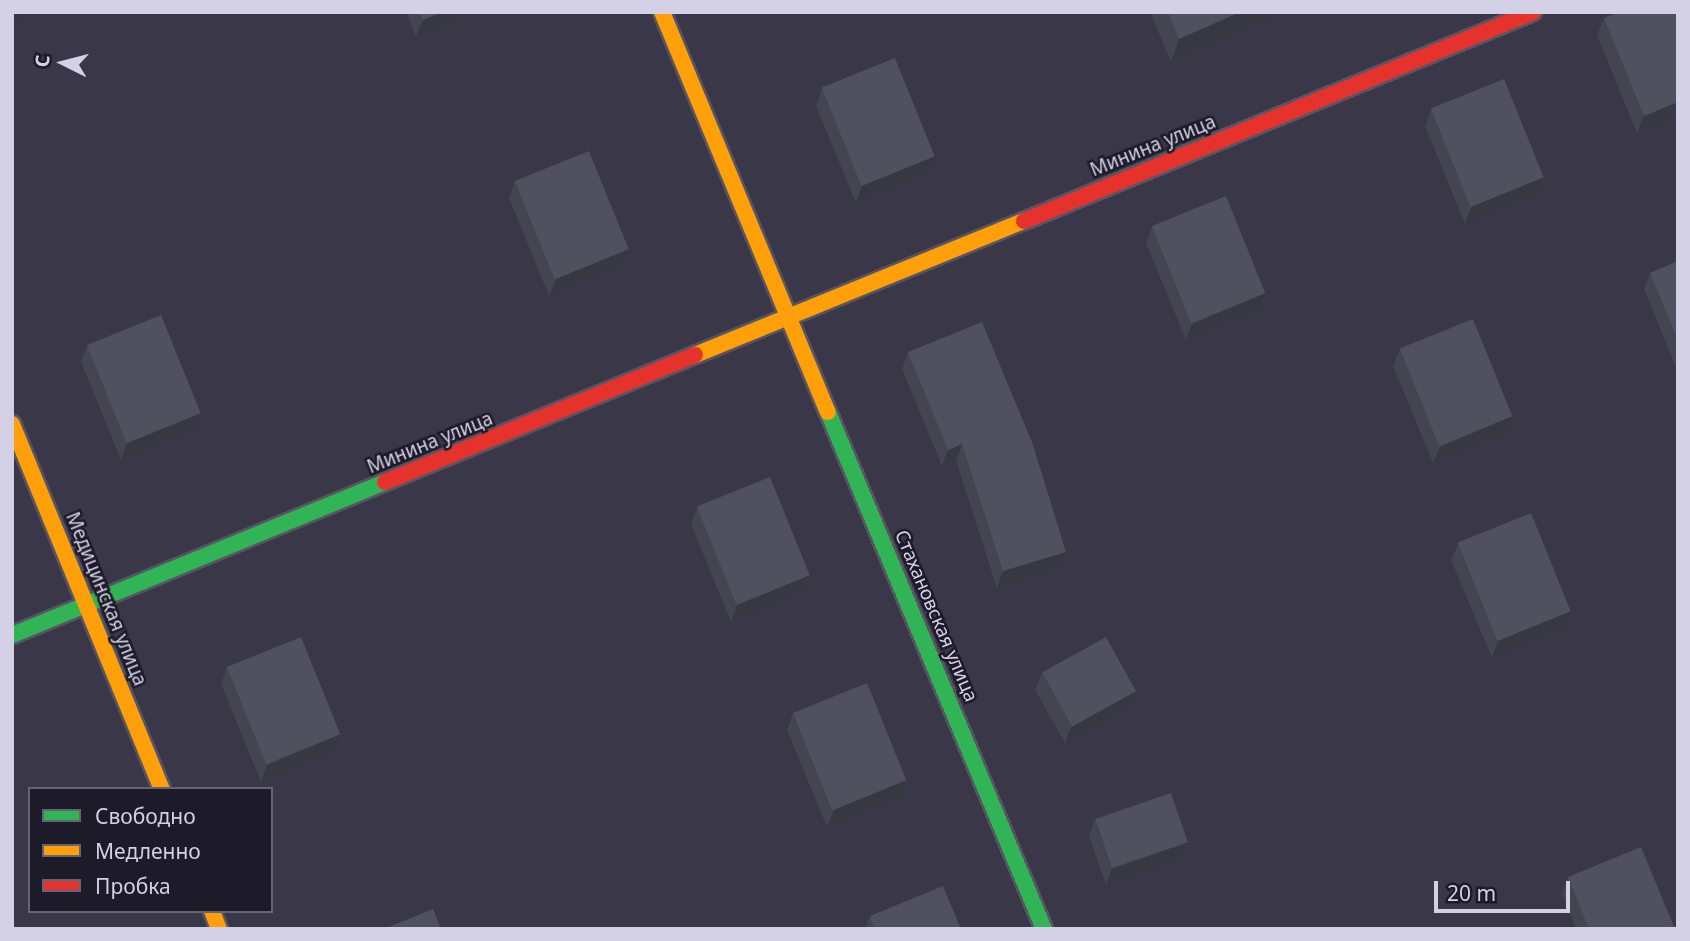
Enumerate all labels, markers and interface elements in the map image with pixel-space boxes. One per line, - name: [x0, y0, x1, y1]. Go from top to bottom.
- north arrow: [28, 28, 98, 98]
- text: С: [29, 53, 56, 68]
- street label: Минина улица: [1087, 110, 1219, 182]
- street label: Минина улица: [364, 407, 496, 479]
- street label: Медицинская улица: [61, 509, 151, 689]
- street label: Стахановская улица: [890, 527, 982, 705]
- legend: [28, 787, 273, 913]
- text: Свободно: [95, 802, 196, 830]
- text: Медленно: [95, 837, 201, 865]
- scale bar: [1438, 867, 1574, 911]
- text: Пробка: [95, 872, 171, 900]
- text: 20 m: [1447, 879, 1496, 907]

